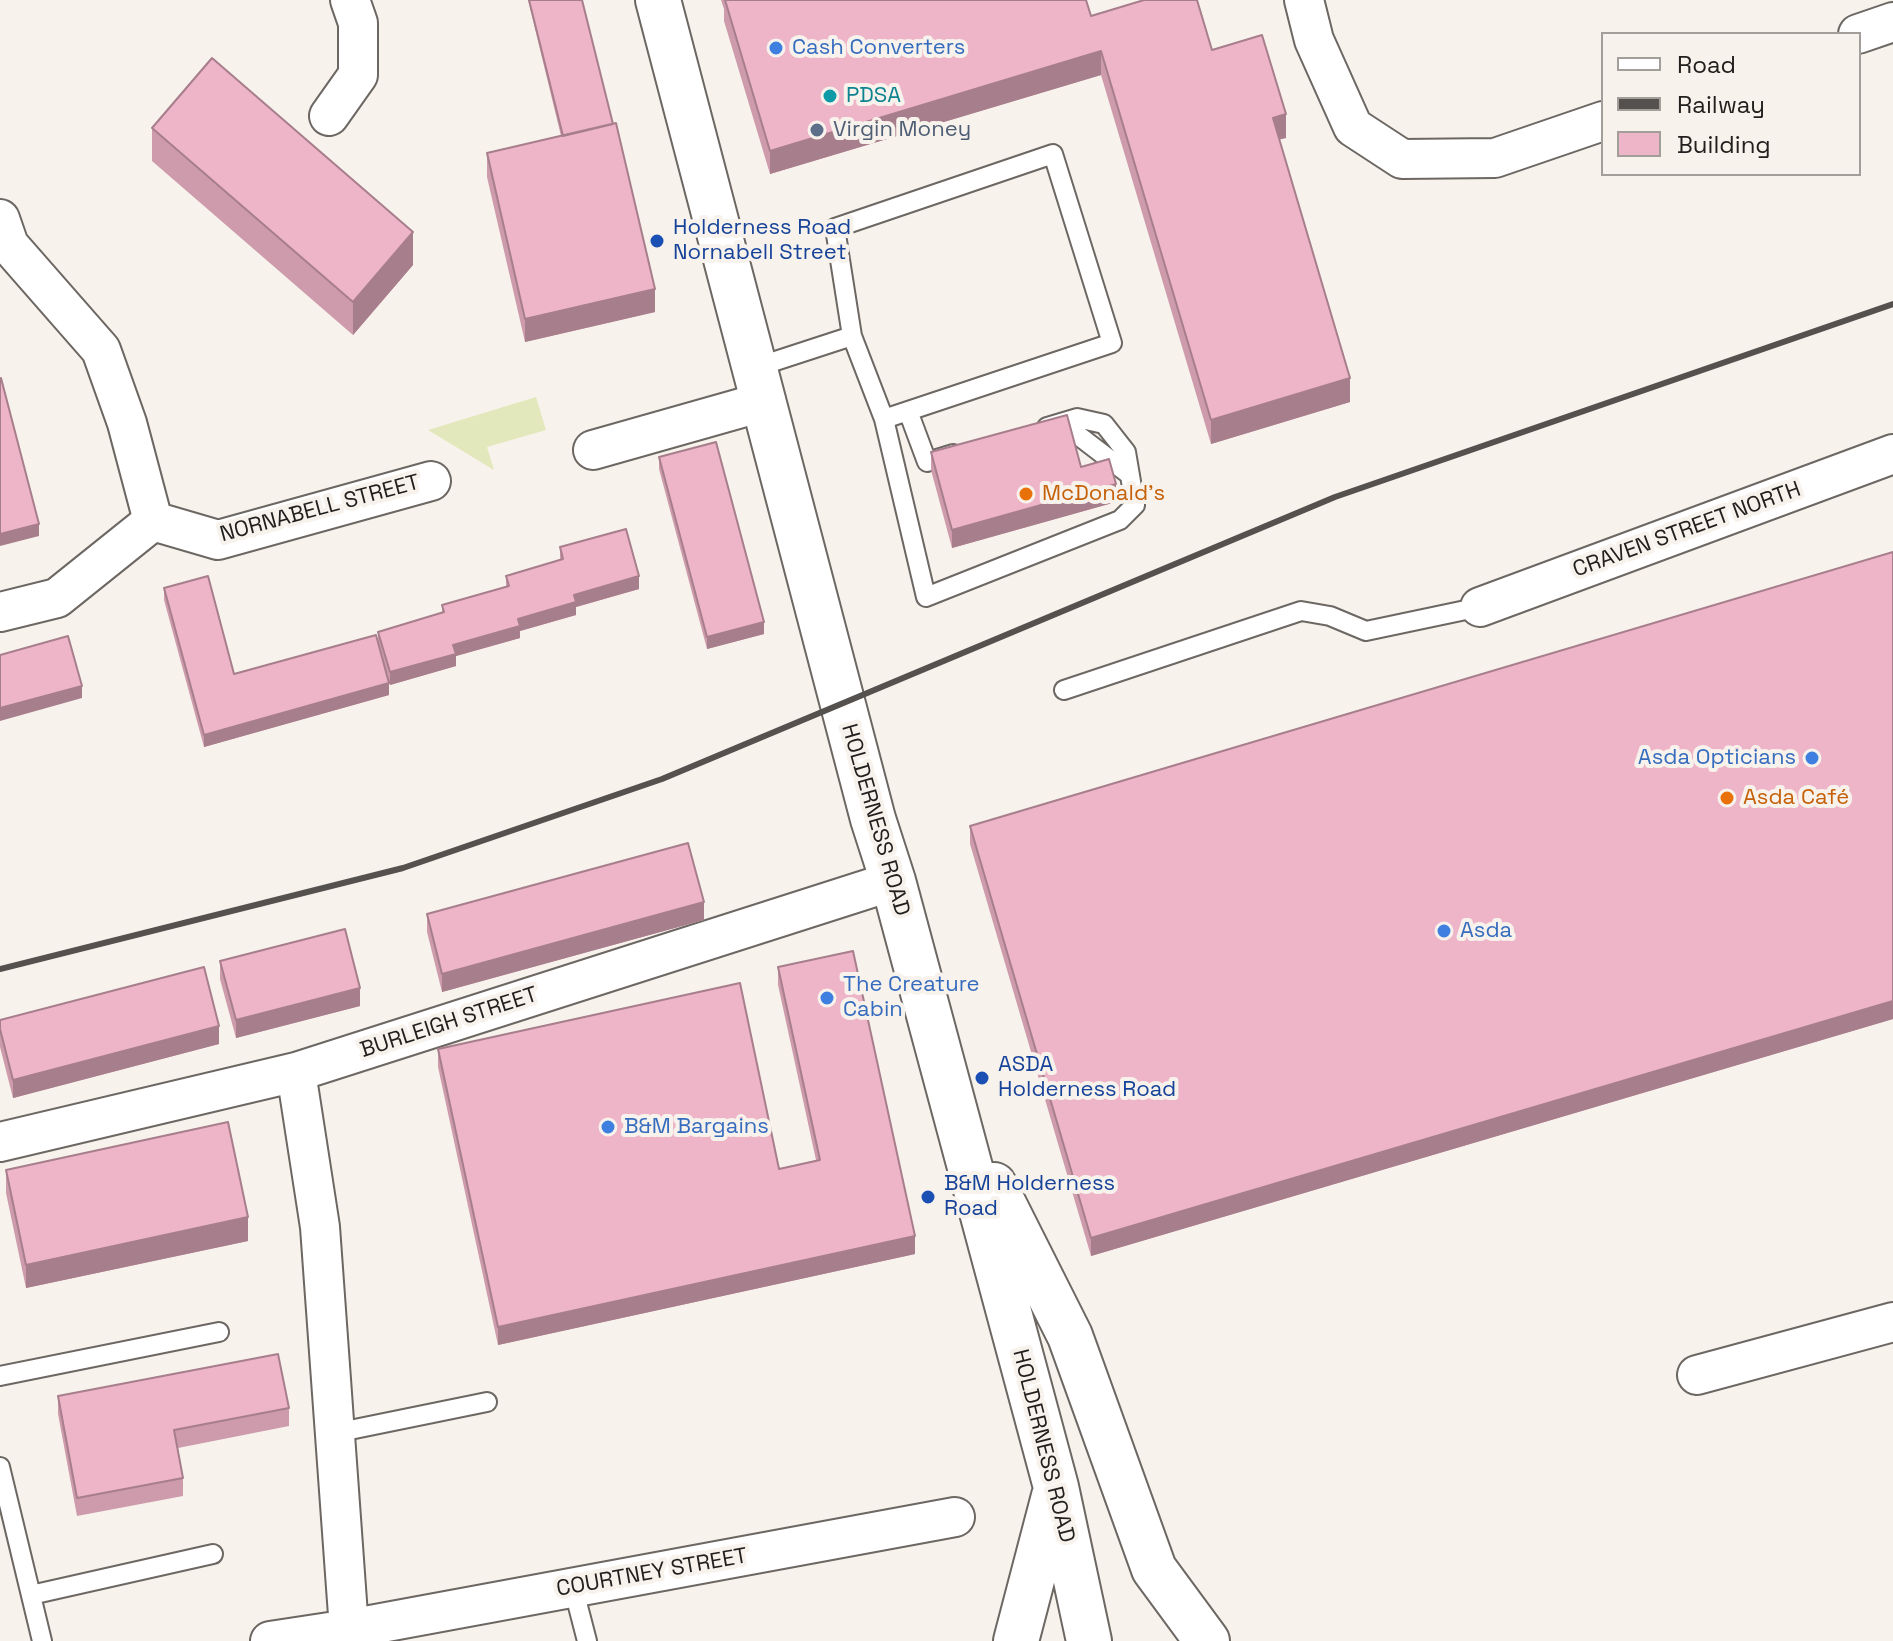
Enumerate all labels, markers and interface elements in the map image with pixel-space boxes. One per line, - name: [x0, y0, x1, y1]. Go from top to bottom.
- legend: [1601, 32, 1861, 176]
- place label: Cash Converters: [792, 35, 965, 61]
- marker: Cash Converters: [767, 39, 785, 57]
- text: Road: [1677, 49, 1736, 80]
- place label: PDSA: [846, 83, 901, 109]
- marker: PDSA: [821, 87, 839, 105]
- text: Railway: [1677, 89, 1765, 120]
- place label: Virgin Money: [833, 117, 971, 143]
- marker: Virgin Money: [808, 121, 826, 139]
- text: Building: [1677, 129, 1771, 160]
- place label: Holderness Road Nornabell Street: [673, 215, 851, 266]
- marker: Holderness Road Nornabell Street: [648, 232, 666, 250]
- street label: NORNABELL STREET: [217, 470, 423, 548]
- street label: CRAVEN STREET NORTH: [1570, 476, 1804, 584]
- place label: McDonald's: [1042, 481, 1165, 507]
- marker: McDonald's: [1017, 485, 1035, 503]
- street label: HOLDERNESS ROAD: [835, 721, 915, 919]
- place label: Asda Opticians: [1638, 745, 1796, 771]
- marker: Asda Opticians: [1803, 749, 1821, 767]
- place label: Asda Café: [1743, 785, 1849, 811]
- marker: Asda Café: [1718, 789, 1736, 807]
- place label: Asda: [1460, 918, 1512, 944]
- marker: Asda: [1435, 922, 1453, 940]
- place label: The Creature Cabin: [843, 972, 980, 1024]
- street label: BURLEIGH STREET: [357, 982, 541, 1064]
- marker: The Creature Cabin: [818, 989, 836, 1007]
- place label: ASDA Holderness Road: [998, 1052, 1176, 1104]
- marker: ASDA Holderness Road: [973, 1069, 991, 1087]
- place label: B&M Bargains: [624, 1114, 769, 1140]
- marker: B&M Bargains: [599, 1118, 617, 1136]
- place label: B&M Holderness Road: [944, 1171, 1115, 1222]
- marker: B&M Holderness Road: [919, 1188, 937, 1206]
- street label: HOLDERNESS ROAD: [1006, 1347, 1080, 1545]
- street label: COURTNEY STREET: [554, 1543, 750, 1603]

